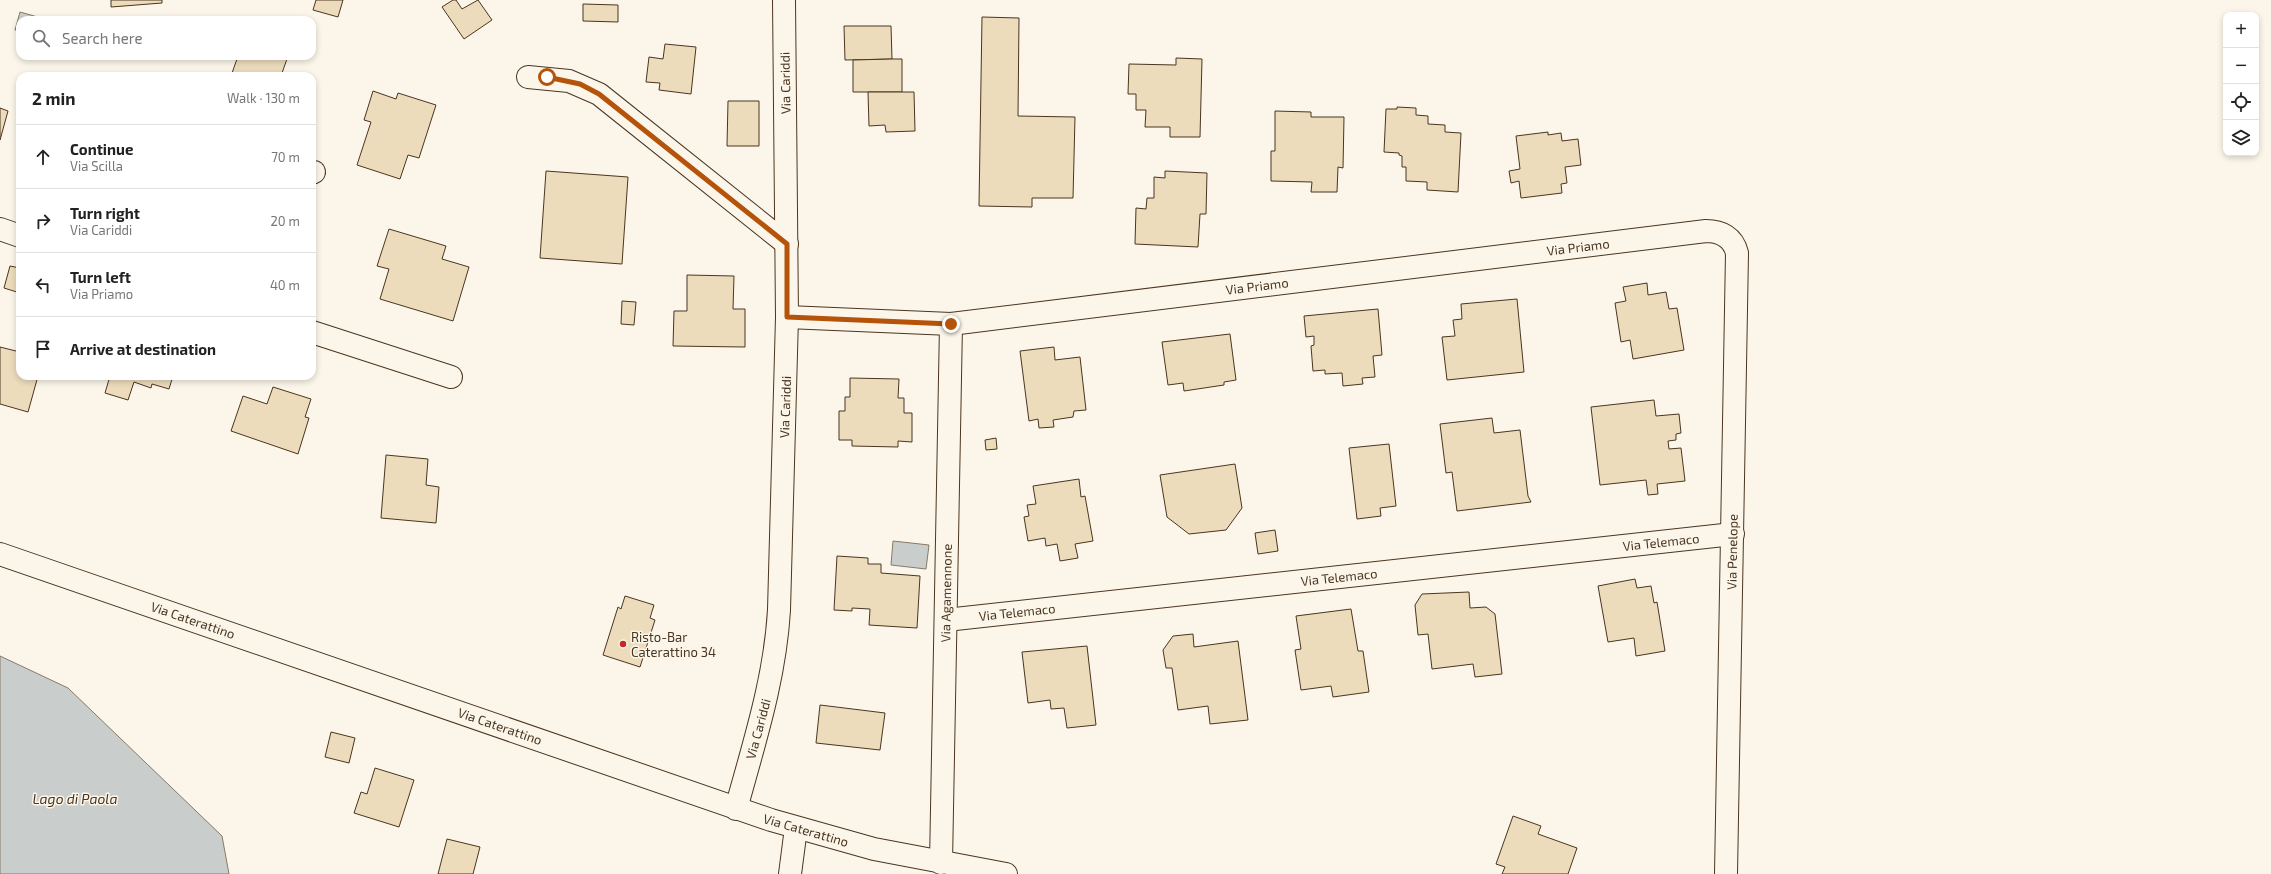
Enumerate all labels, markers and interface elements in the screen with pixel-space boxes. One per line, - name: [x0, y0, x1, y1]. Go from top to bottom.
- map controls: [2223, 12, 2259, 156]
- button: +: [2223, 12, 2259, 48]
- search box: [16, 16, 316, 60]
- icon: search: [30, 27, 52, 49]
- text: Search here: [62, 29, 143, 47]
- button: −: [2223, 48, 2259, 84]
- street label: Via Cariddi: [776, 52, 794, 114]
- route start: [538, 68, 556, 86]
- button: locate: [2223, 84, 2259, 120]
- text: 2 min: [32, 88, 75, 108]
- text: Walk · 130 m: [227, 90, 300, 106]
- button: layers: [2223, 120, 2259, 156]
- text: Continue: [70, 140, 133, 158]
- icon: ahead: [32, 146, 54, 168]
- text: 70 m: [271, 149, 300, 165]
- text: Via Scilla: [70, 158, 123, 174]
- text: Turn right: [70, 204, 140, 222]
- icon: right: [32, 210, 54, 232]
- text: 20 m: [271, 213, 300, 229]
- text: Via Cariddi: [70, 222, 132, 238]
- street label: Via Priamo: [1546, 235, 1610, 259]
- text: Turn left: [70, 268, 131, 286]
- icon: left: [32, 274, 54, 296]
- street label: Via Priamo: [1225, 274, 1289, 298]
- text: 40 m: [270, 277, 300, 293]
- text: Via Priamo: [70, 286, 133, 302]
- route end: [942, 315, 960, 333]
- icon: arrive: [32, 338, 54, 360]
- text: Arrive at destination: [70, 340, 216, 358]
- street label: Via Cariddi: [776, 376, 794, 438]
- street label: Via Penelope: [1723, 514, 1741, 590]
- street label: Via Telemaco: [1622, 530, 1700, 554]
- street label: Via Agamennone: [937, 544, 955, 642]
- street label: Via Telemaco: [1300, 565, 1378, 589]
- street label: Via Caterattino: [149, 598, 237, 642]
- street label: Via Telemaco: [978, 600, 1056, 624]
- place label: Risto-Bar Caterattino 34: [631, 629, 716, 660]
- marker: Risto-Bar Caterattino 34: [618, 639, 628, 649]
- street label: Via Cariddi: [742, 697, 774, 761]
- street label: Via Caterattino: [456, 704, 544, 748]
- water label: Lago di Paola: [32, 790, 118, 807]
- street label: Via Caterattino: [761, 810, 851, 850]

